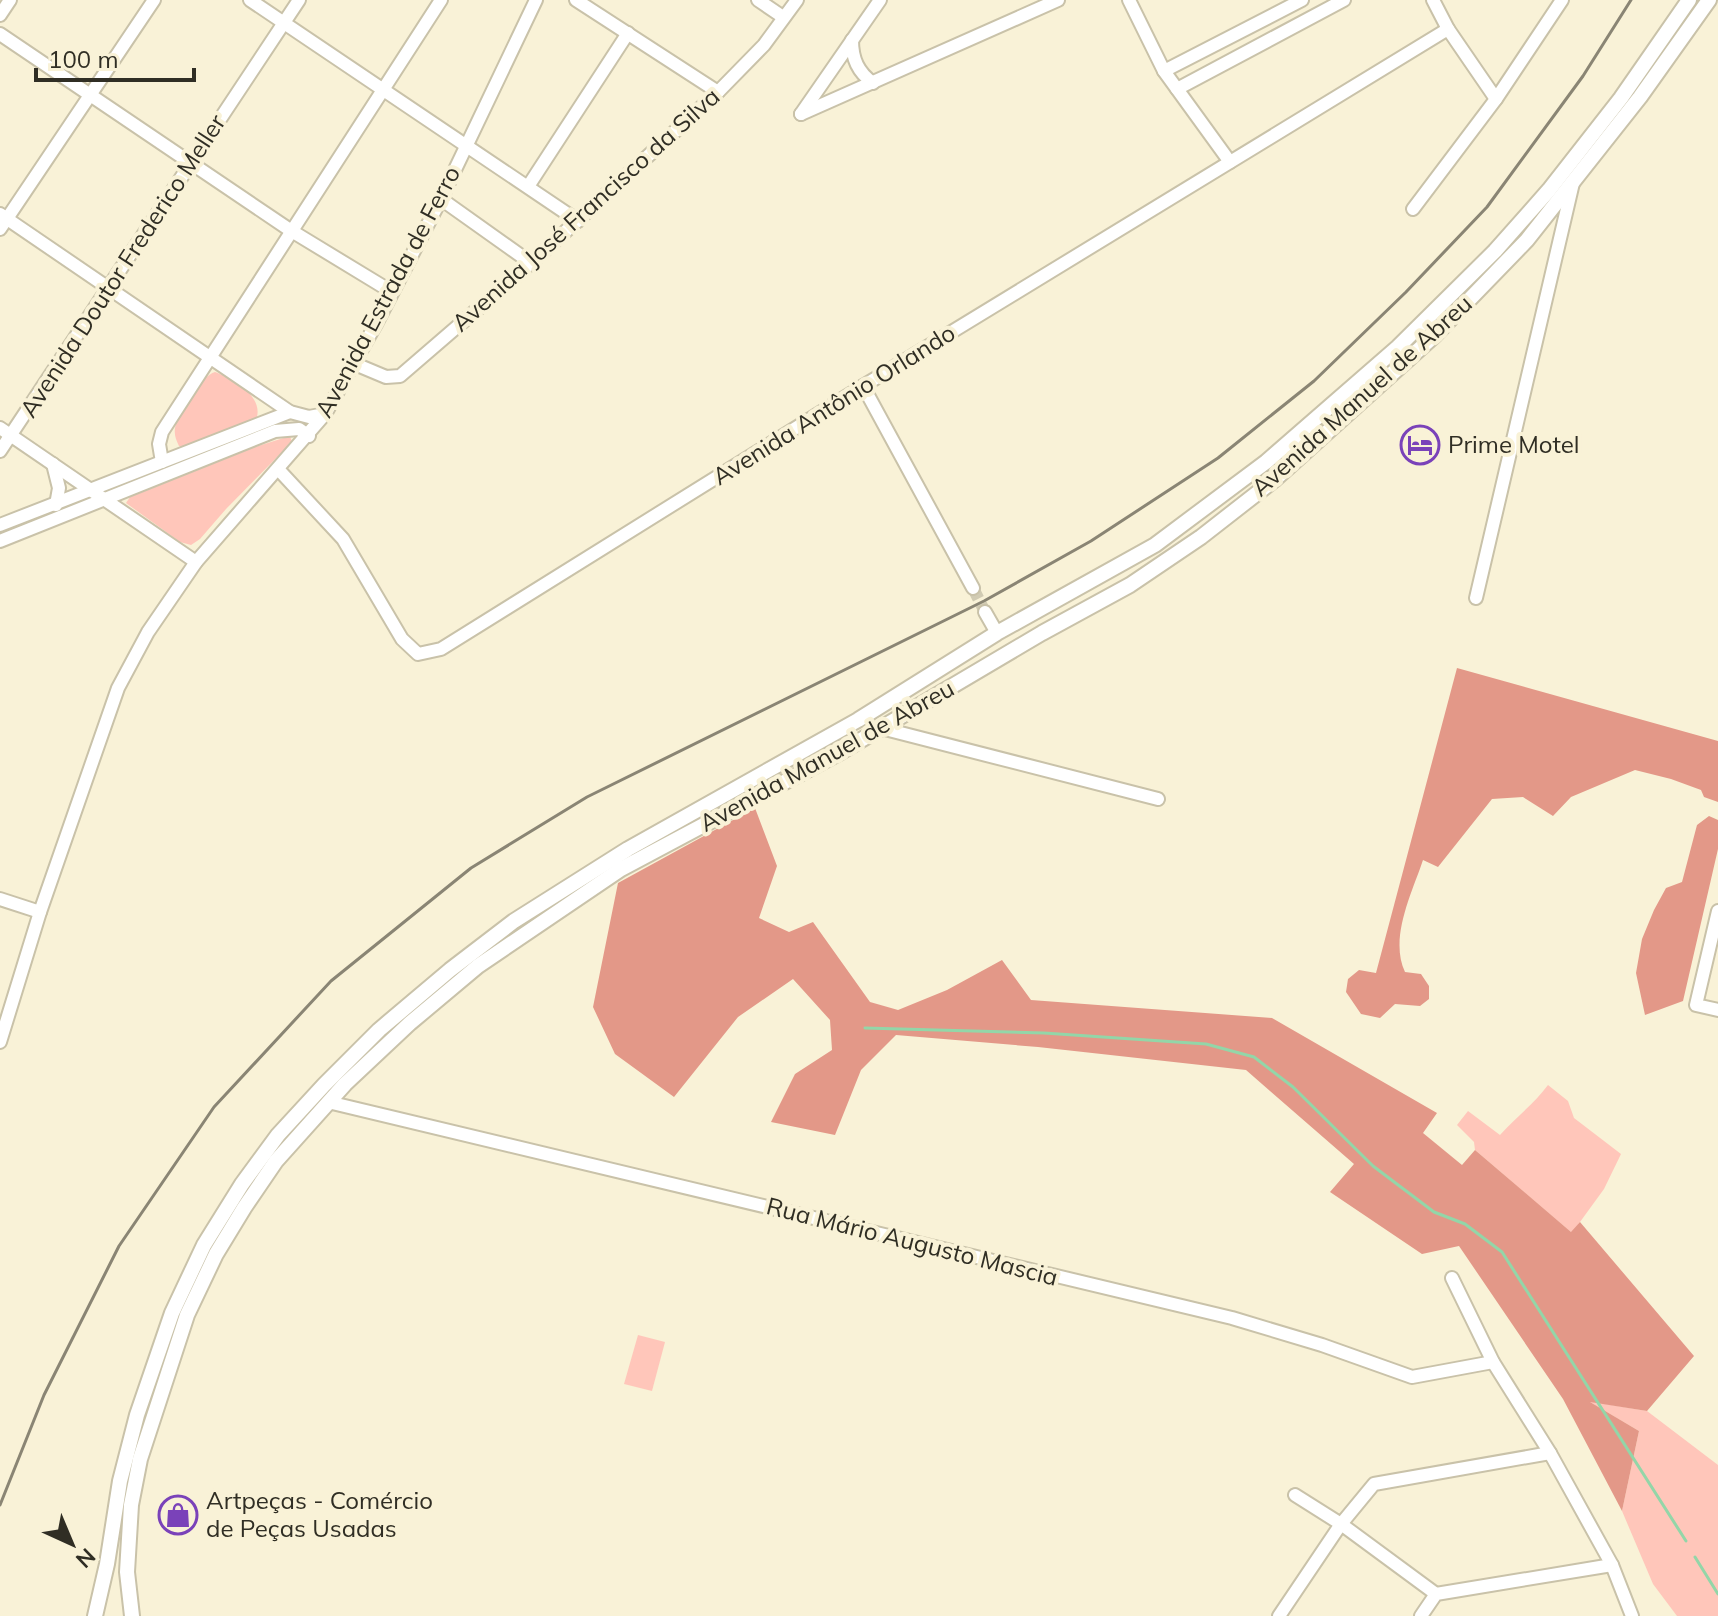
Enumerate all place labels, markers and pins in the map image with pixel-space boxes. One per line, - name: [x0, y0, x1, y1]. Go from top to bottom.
- hotel icon: Prime Motel: [1399, 424, 1441, 466]
- place label: Prime Motel: [1448, 429, 1579, 459]
- place label: Artpeças - Comércio de Peças Usadas: [206, 1485, 433, 1543]
- shop icon: Artpeças - Comércio de Peças Usadas: [157, 1494, 199, 1536]

